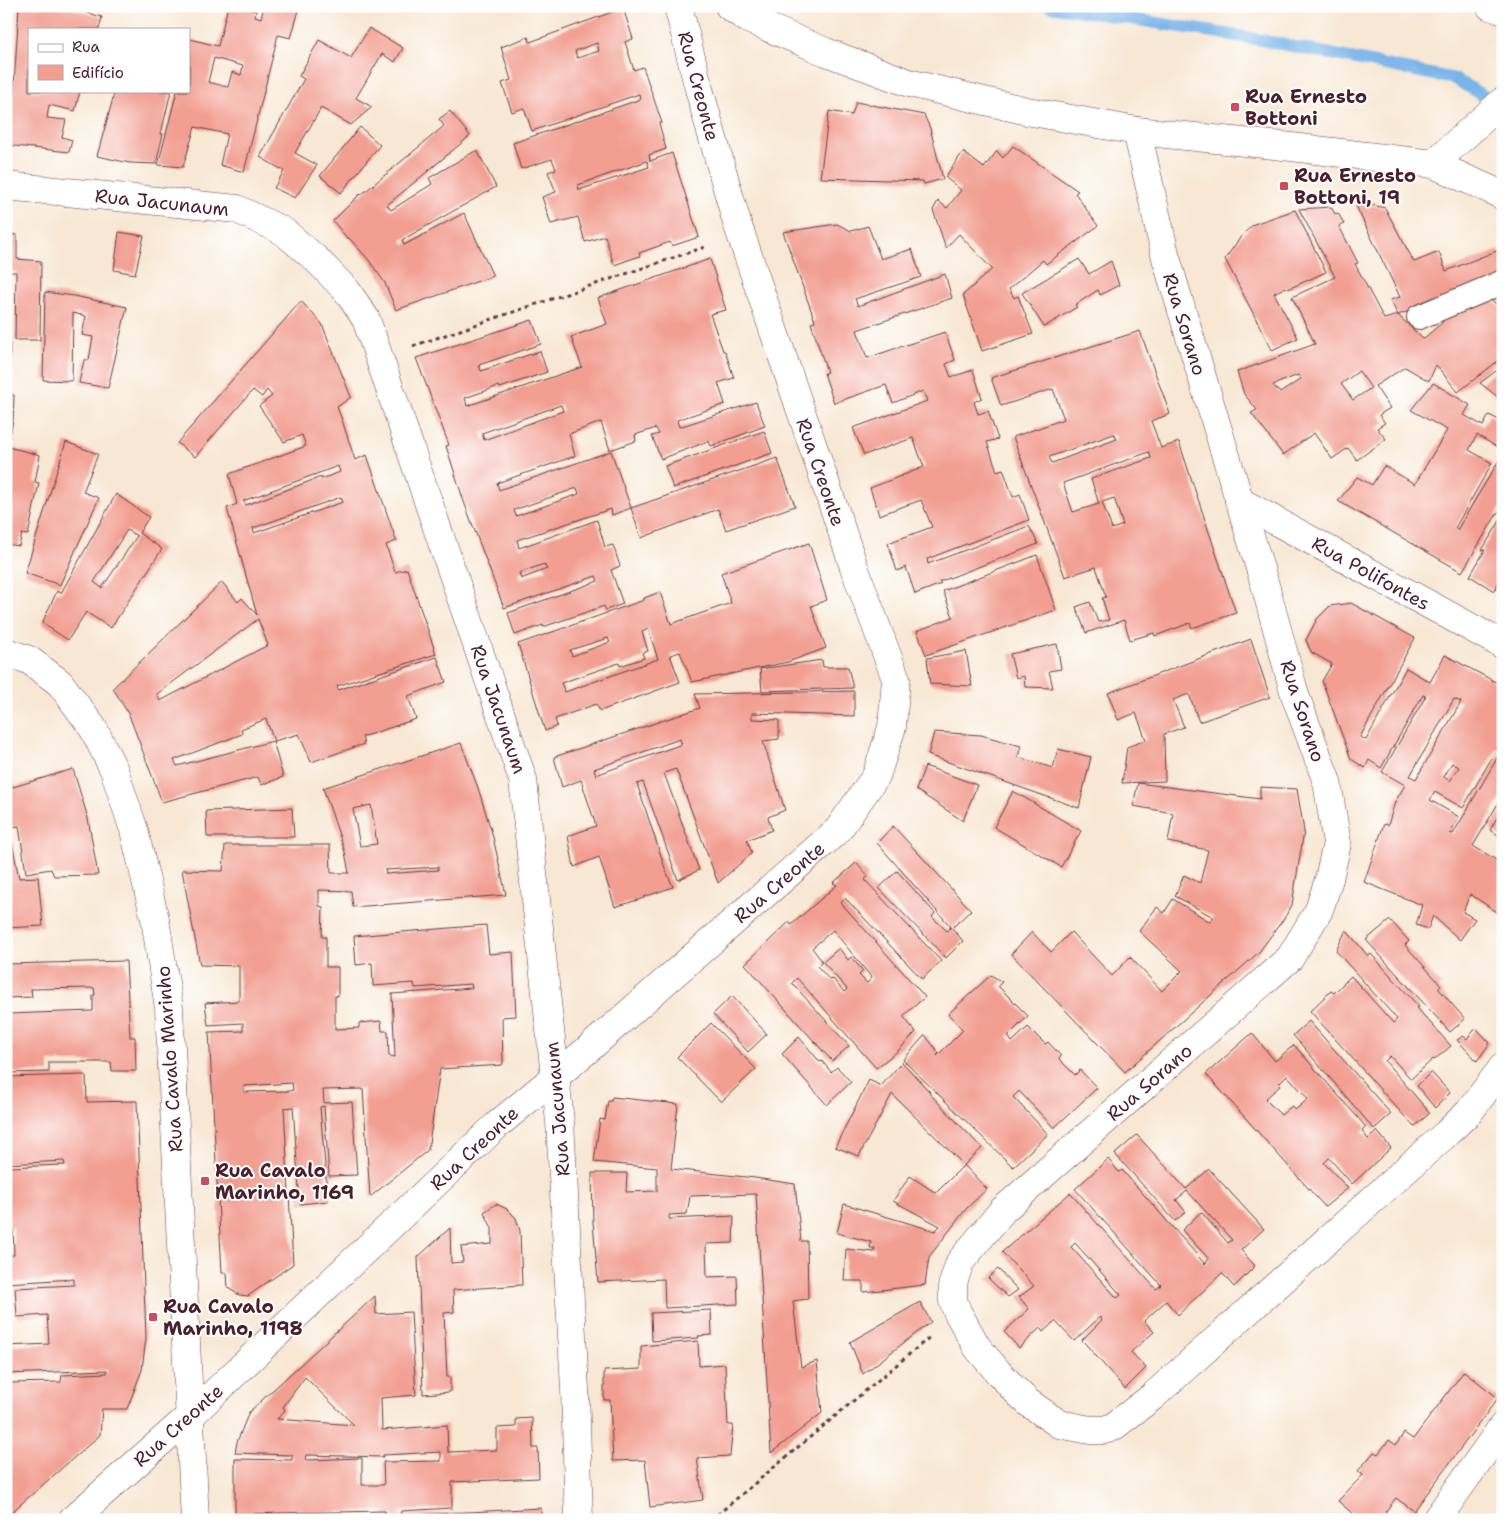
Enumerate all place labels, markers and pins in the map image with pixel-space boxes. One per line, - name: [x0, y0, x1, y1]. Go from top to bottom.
- place label: Rua Ernesto Bottoni: [1245, 84, 1367, 131]
- marker: Rua Ernesto Bottoni: [1229, 101, 1241, 113]
- place label: Rua Ernesto Bottoni, 19: [1294, 163, 1416, 210]
- marker: Rua Ernesto Bottoni, 19: [1278, 180, 1290, 192]
- place label: Rua Cavalo Marinho, 1169: [215, 1158, 354, 1205]
- marker: Rua Cavalo Marinho, 1169: [199, 1175, 211, 1187]
- place label: Rua Cavalo Marinho, 1198: [163, 1294, 303, 1341]
- marker: Rua Cavalo Marinho, 1198: [147, 1311, 159, 1323]

